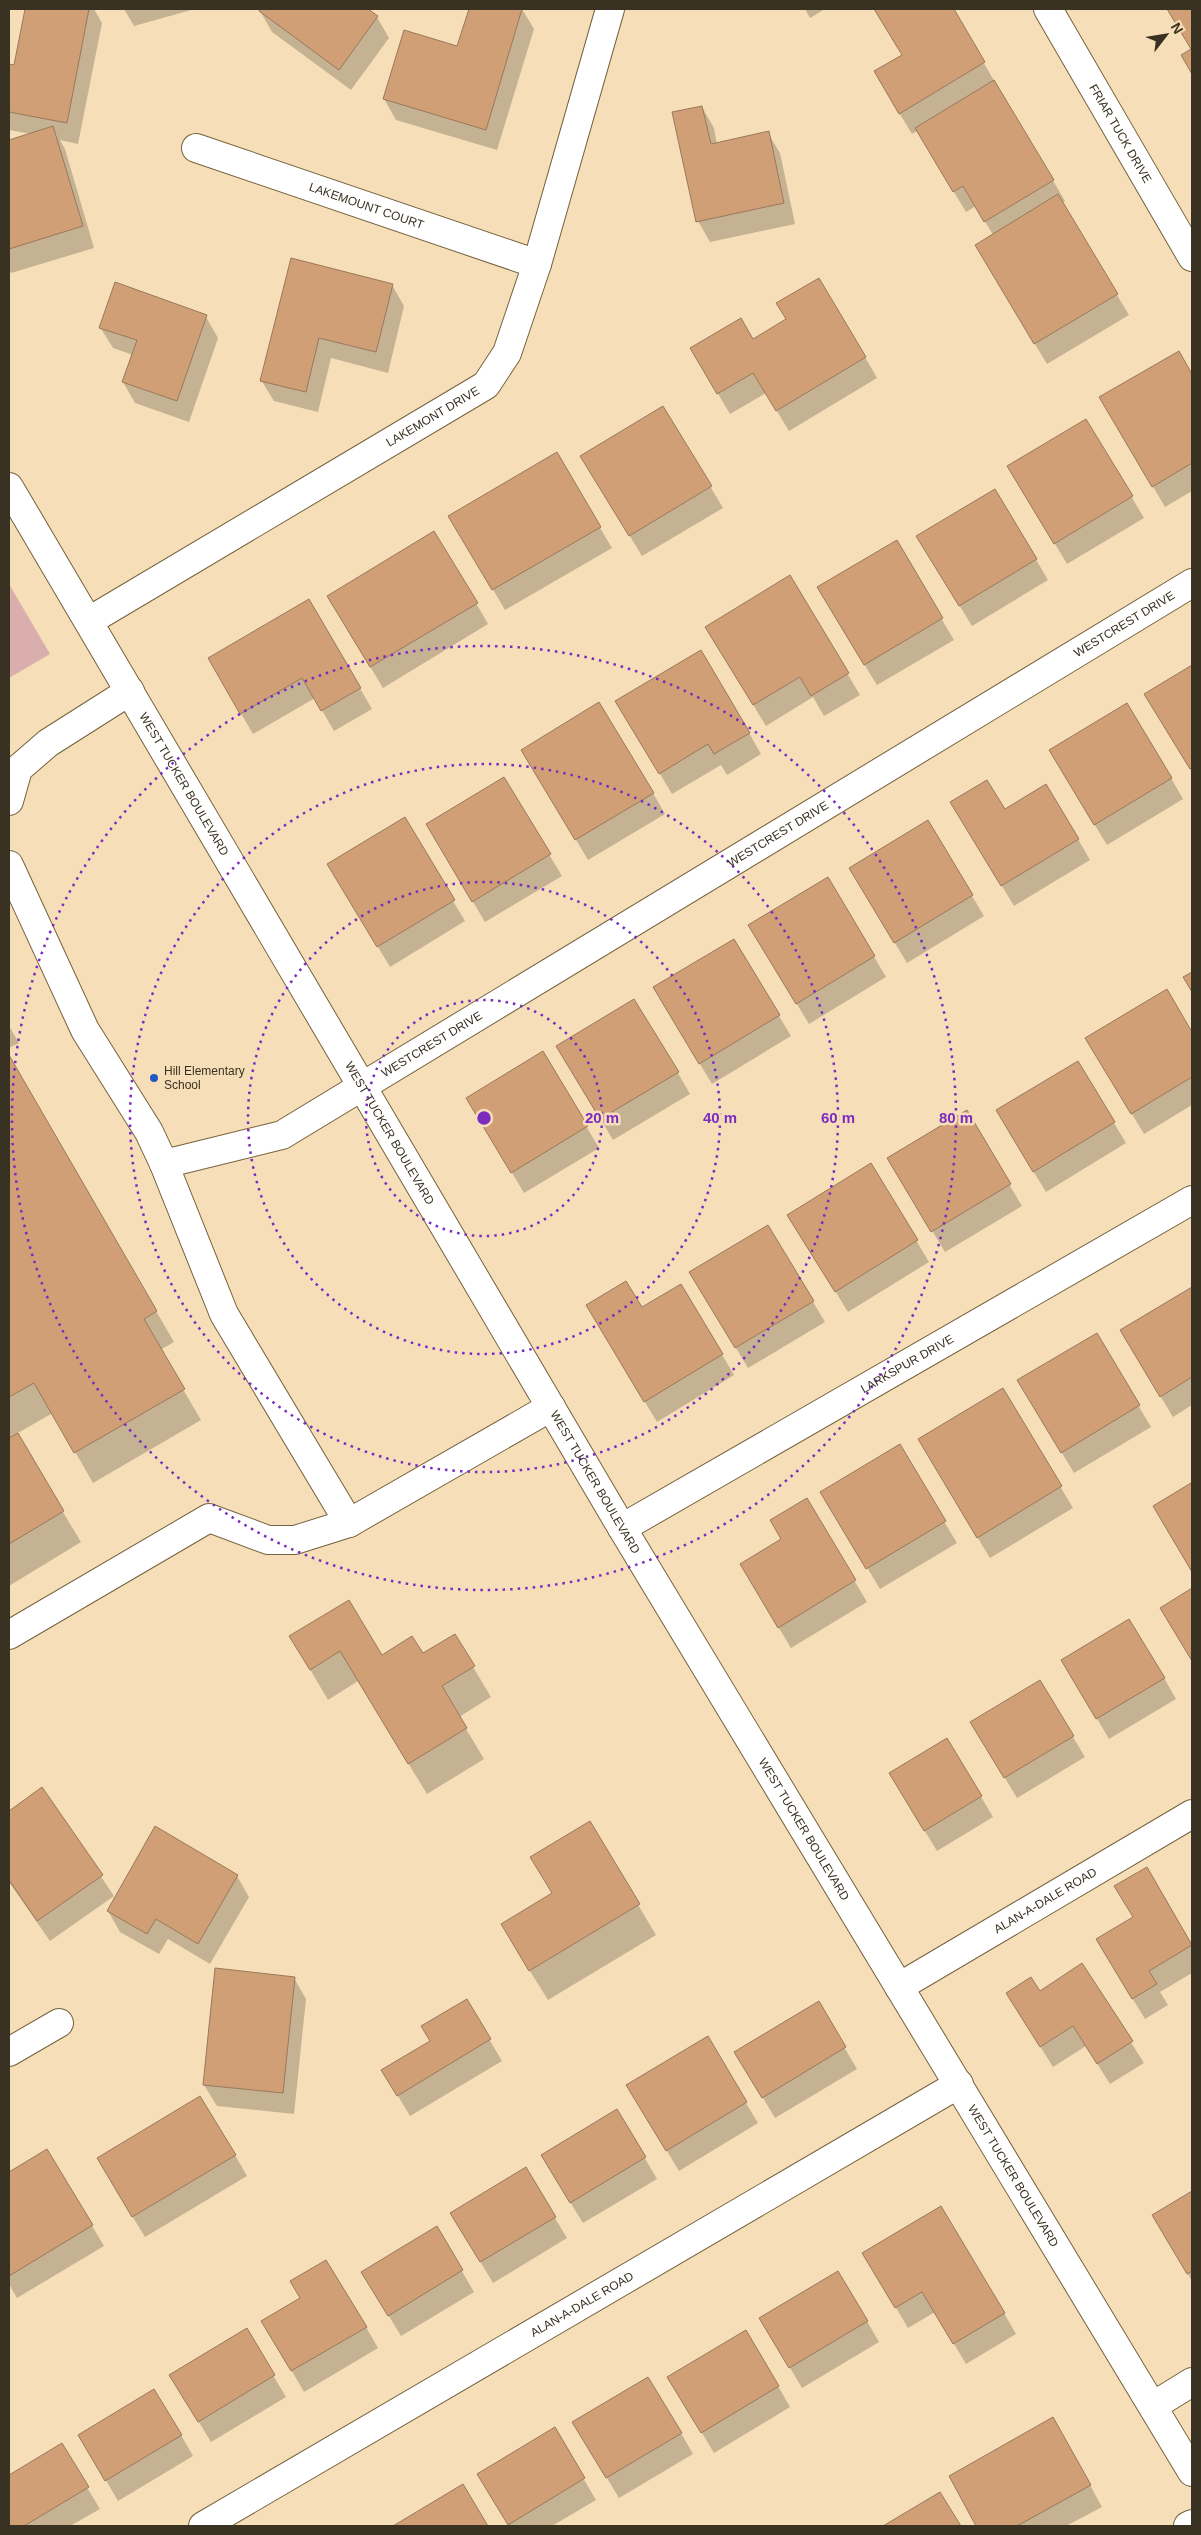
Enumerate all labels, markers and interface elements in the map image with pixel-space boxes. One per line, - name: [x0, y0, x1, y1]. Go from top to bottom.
- north arrow: [1141, 10, 1191, 60]
- text: N: [1168, 20, 1187, 37]
- street label: FRIAR TUCK DRIVE: [1086, 82, 1154, 185]
- street label: LAKEMOUNT COURT: [307, 180, 426, 232]
- street label: LAKEMONT DRIVE: [384, 384, 482, 450]
- street label: WESTCREST DRIVE: [1071, 588, 1177, 660]
- street label: WEST TUCKER BOULEVARD: [137, 710, 232, 859]
- street label: WESTCREST DRIVE: [725, 798, 831, 870]
- street label: WESTCREST DRIVE: [379, 1008, 485, 1080]
- street label: WEST TUCKER BOULEVARD: [342, 1059, 437, 1208]
- place label: Hill Elementary School: [164, 1064, 245, 1092]
- marker: Hill Elementary School: [148, 1072, 160, 1084]
- centre of rings: [475, 1109, 493, 1127]
- text: 20 m: [585, 1109, 619, 1126]
- text: 40 m: [703, 1109, 737, 1126]
- text: 60 m: [821, 1109, 855, 1126]
- text: 80 m: [939, 1109, 973, 1126]
- street label: LARKSPUR DRIVE: [858, 1332, 956, 1396]
- street label: WEST TUCKER BOULEVARD: [548, 1408, 643, 1556]
- street label: WEST TUCKER BOULEVARD: [756, 1756, 852, 1903]
- street label: ALAN-A-DALE ROAD: [992, 1865, 1100, 1936]
- street label: WEST TUCKER BOULEVARD: [965, 2102, 1062, 2250]
- street label: ALAN-A-DALE ROAD: [528, 2269, 636, 2340]

